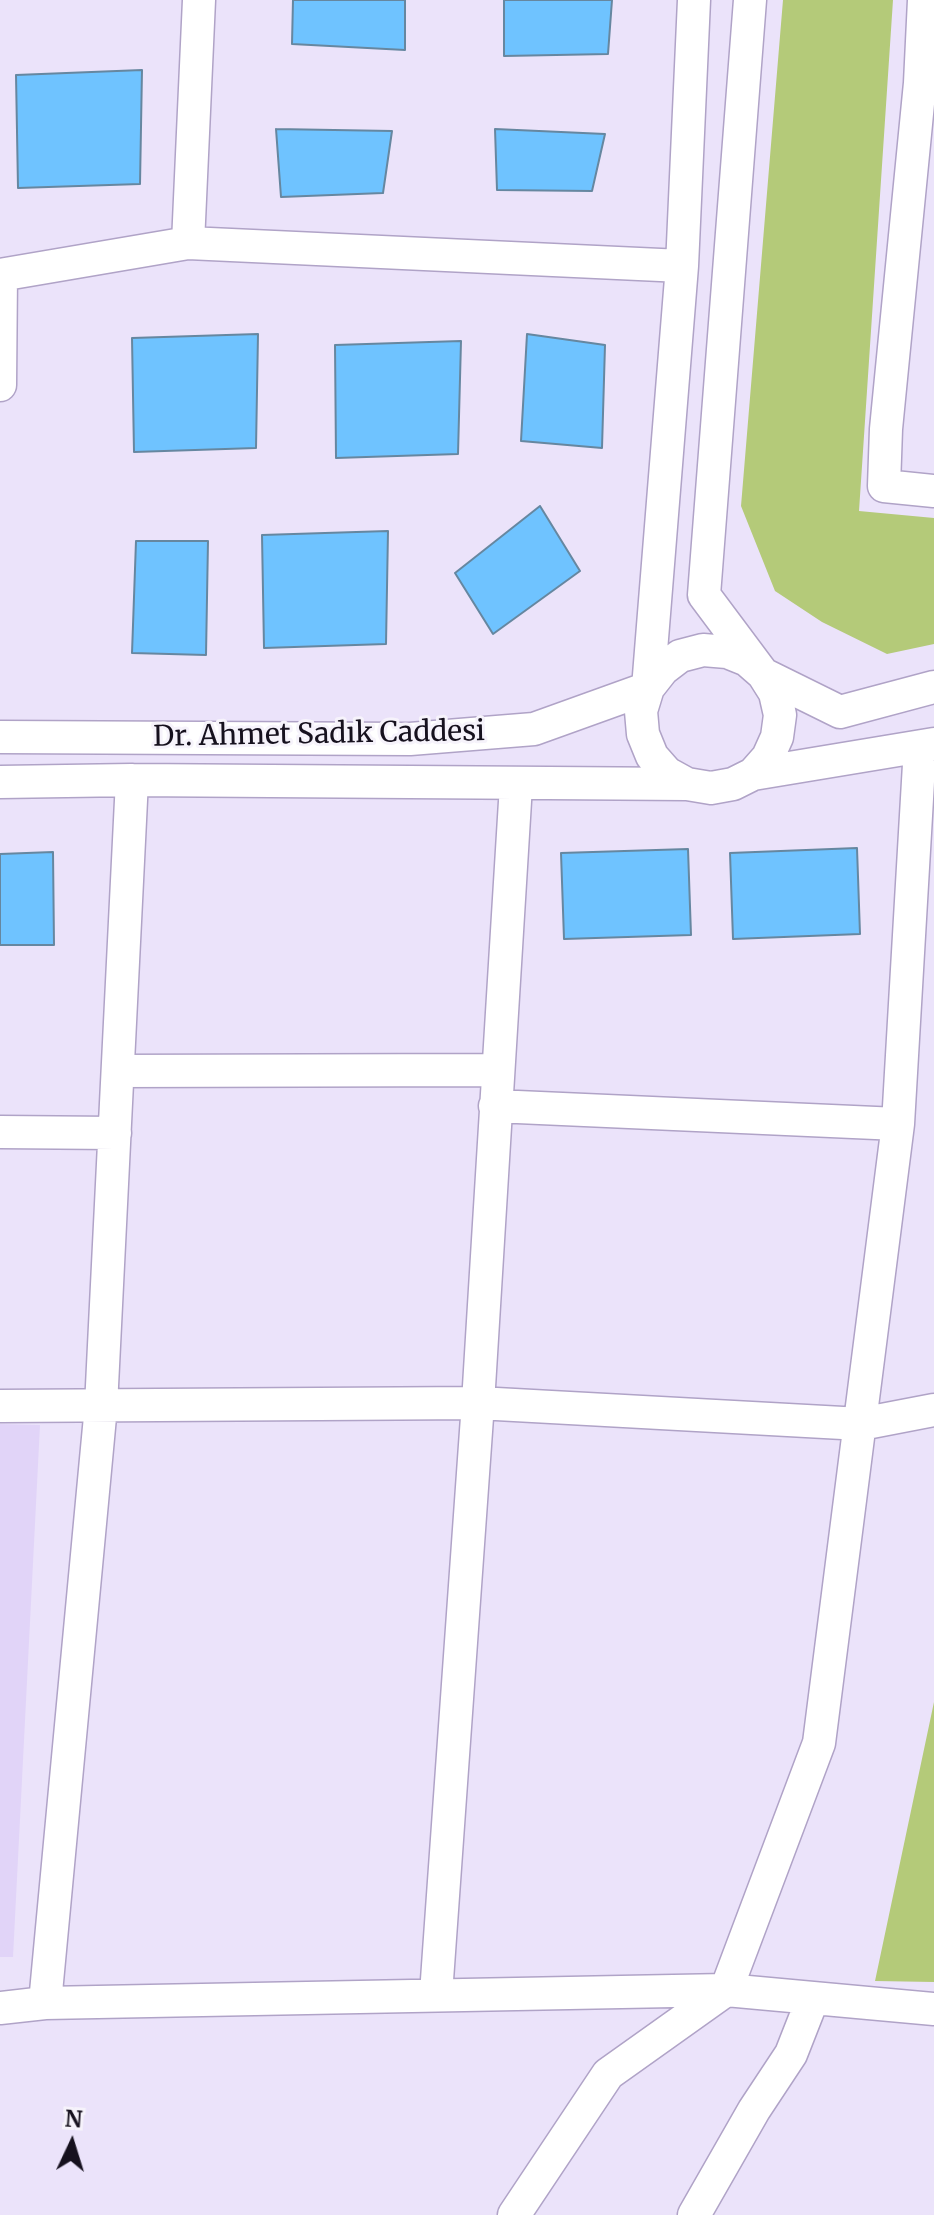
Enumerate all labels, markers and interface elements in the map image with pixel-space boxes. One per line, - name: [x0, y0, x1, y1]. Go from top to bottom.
- street label: Dr. Ahmet Sadık Caddesi: [153, 715, 485, 755]
- north arrow: [32, 2103, 112, 2183]
- text: N: [64, 2104, 83, 2134]

